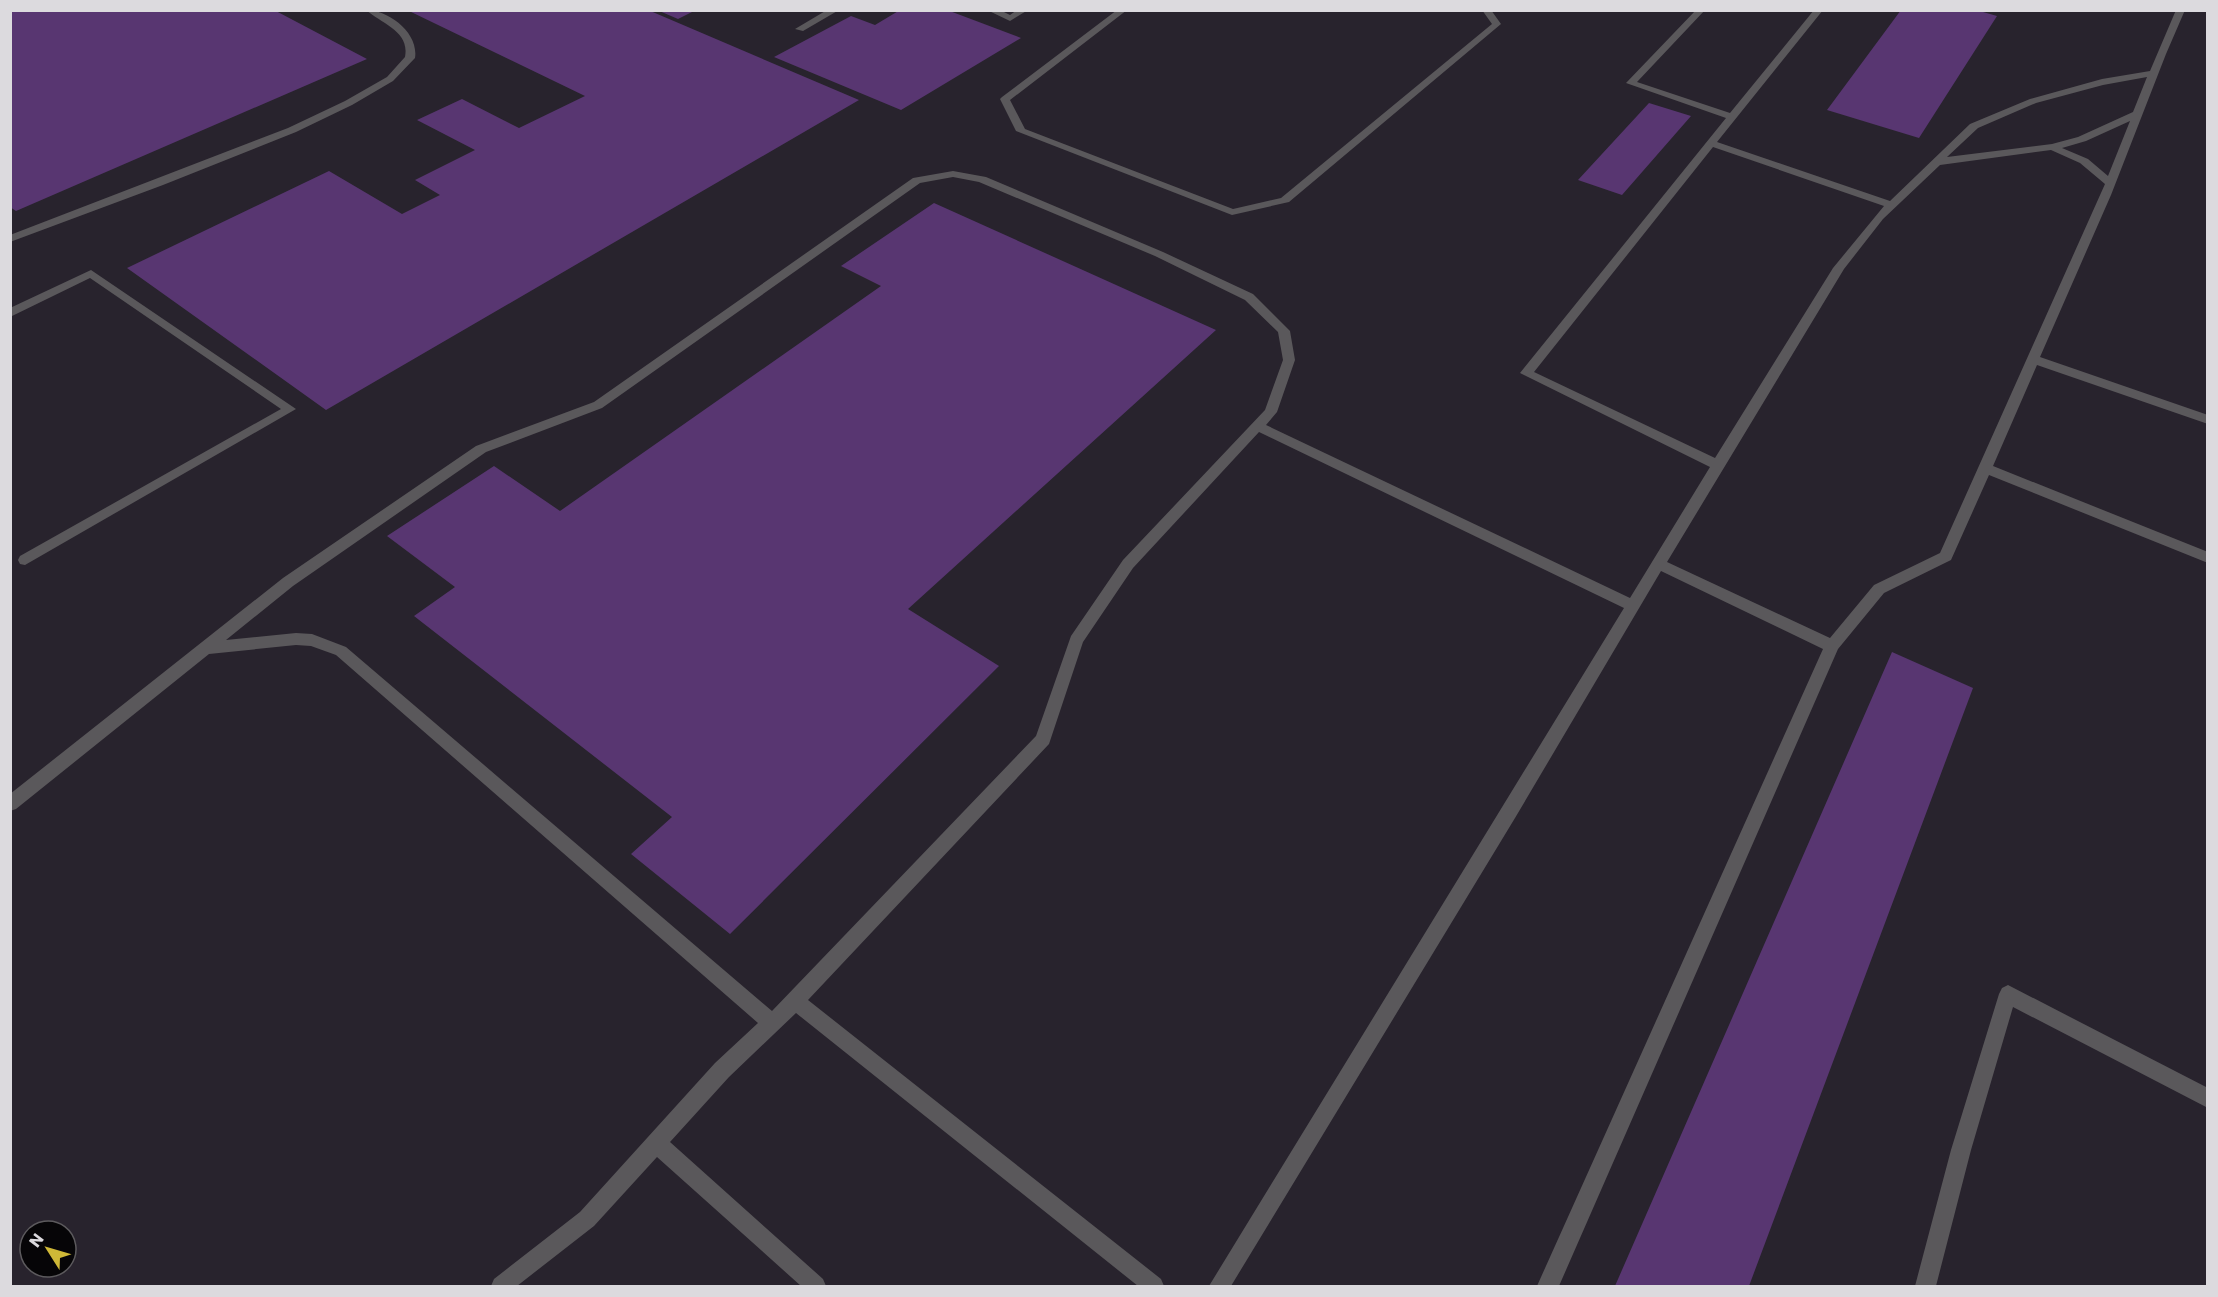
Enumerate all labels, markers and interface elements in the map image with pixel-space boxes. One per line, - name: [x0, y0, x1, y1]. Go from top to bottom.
- north arrow: [18, 1219, 78, 1279]
- text: N: [24, 1229, 49, 1252]

